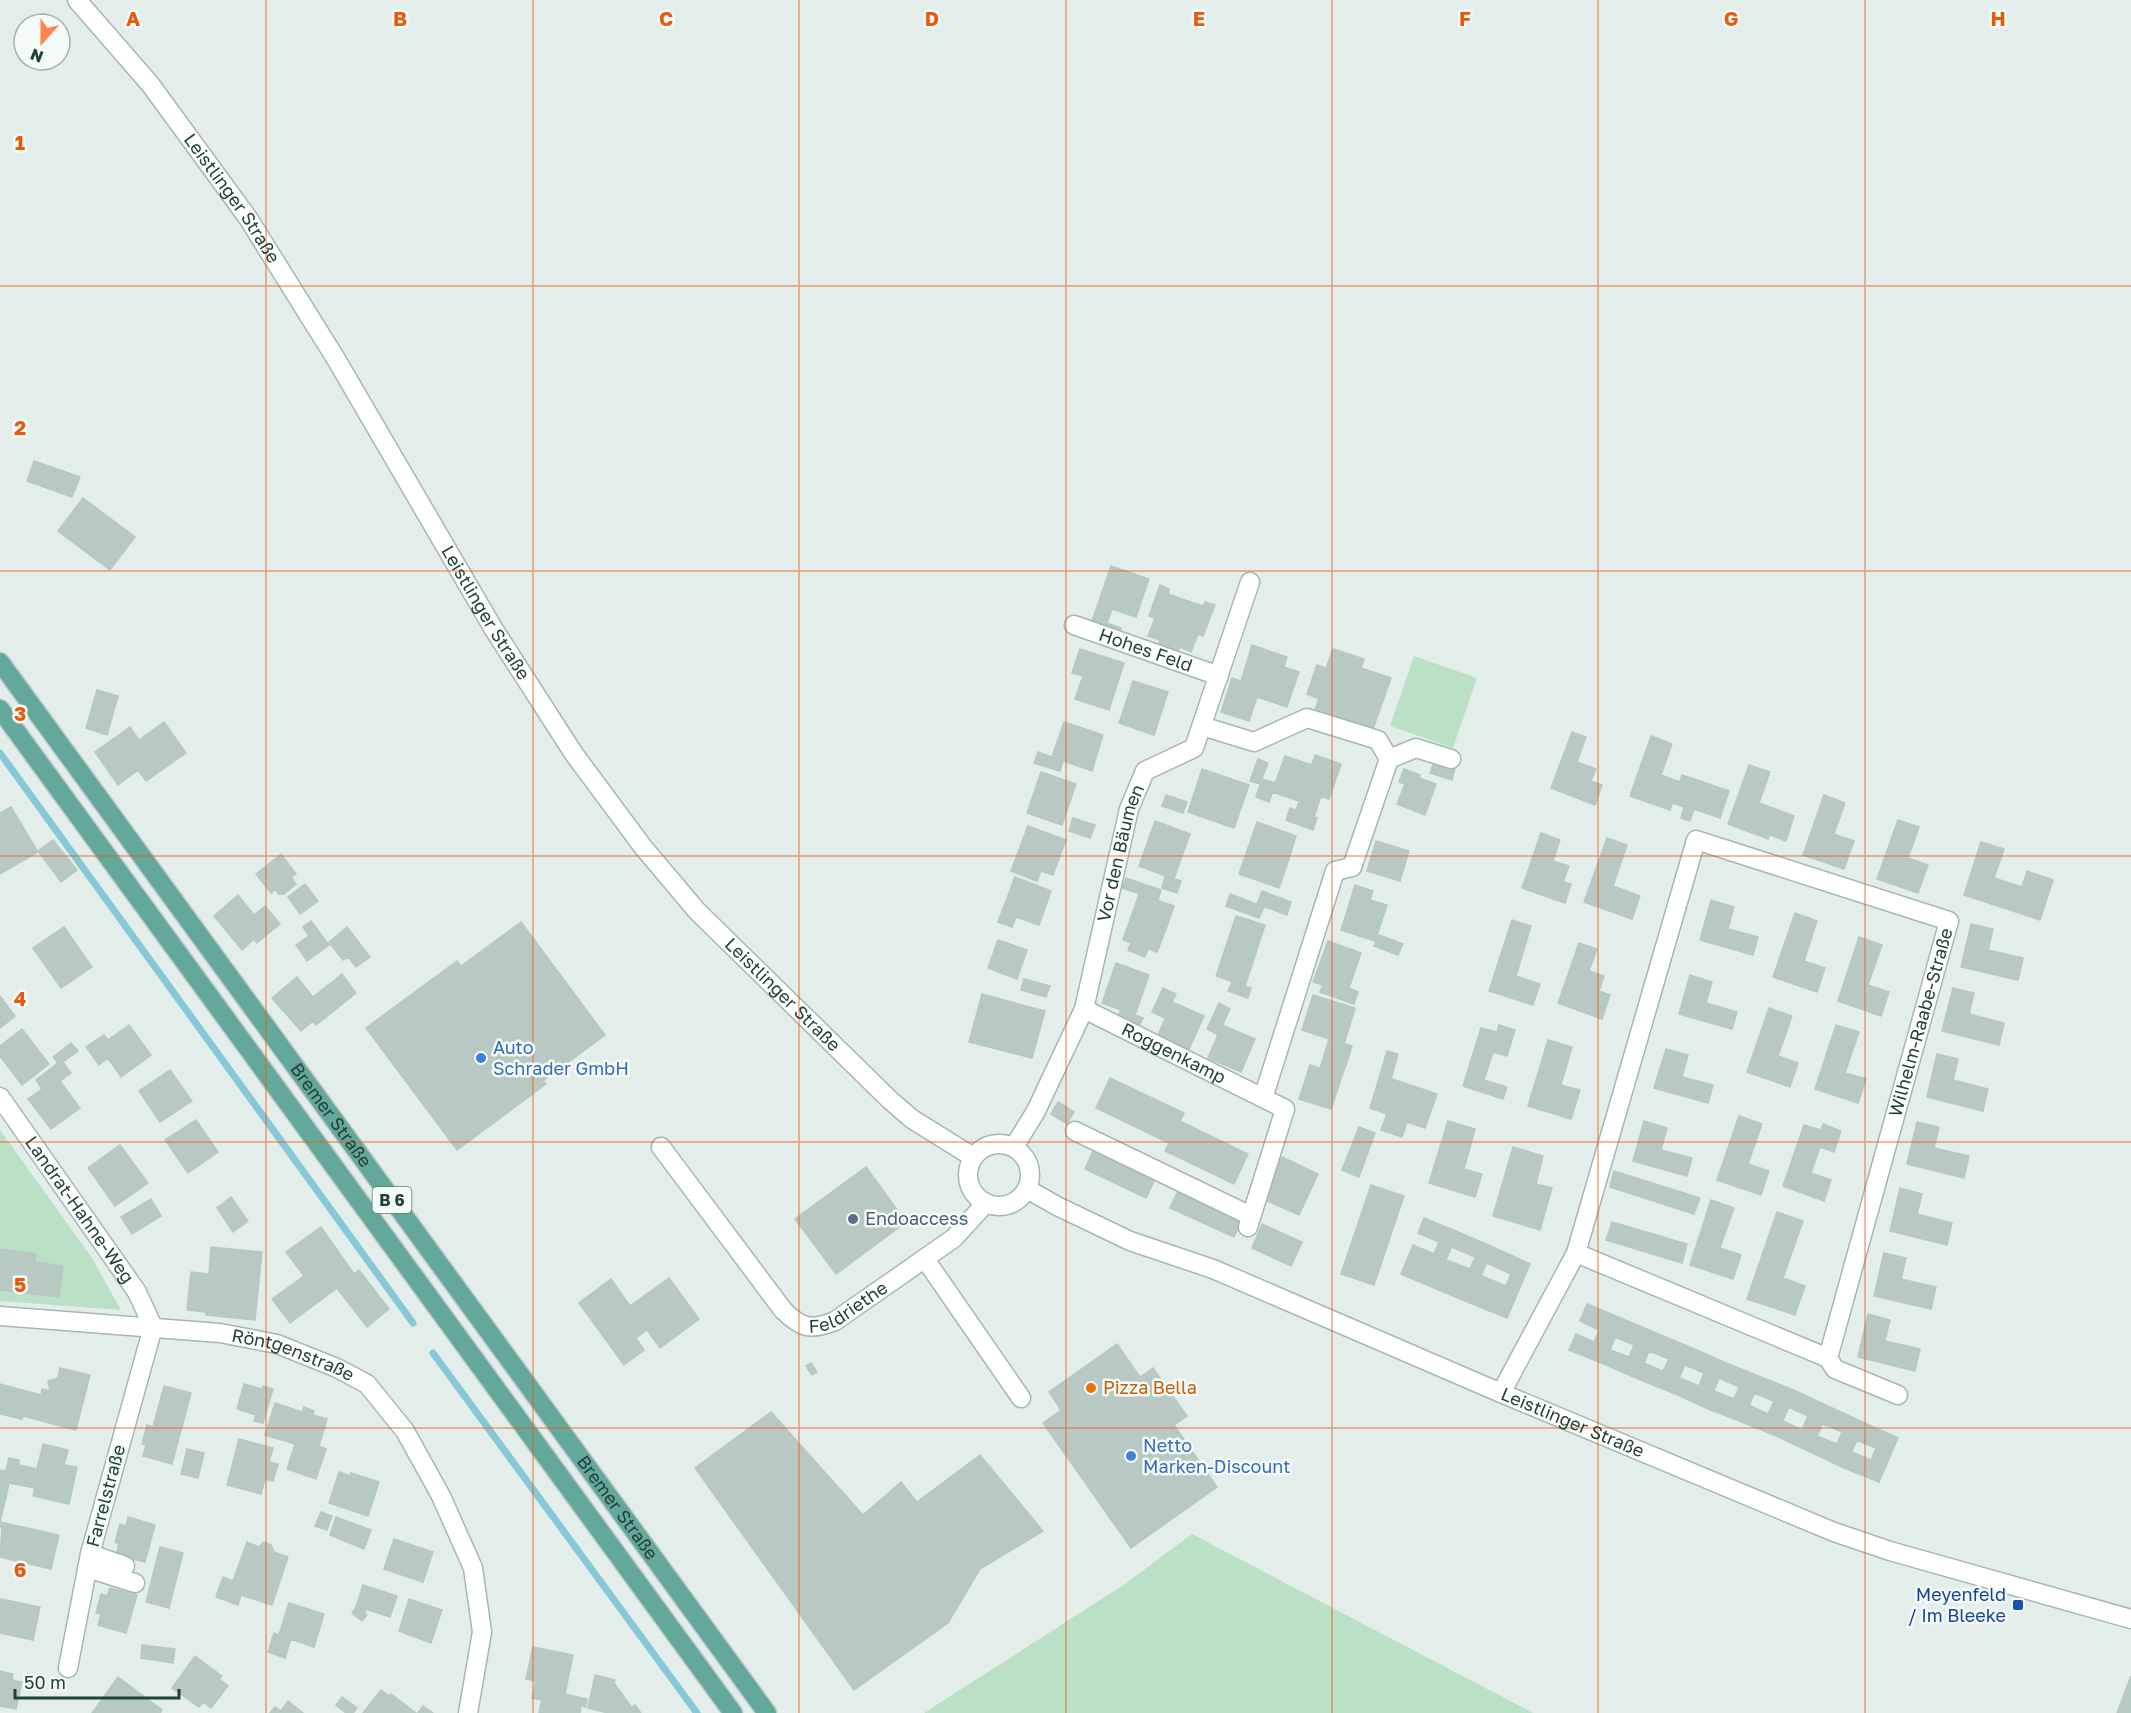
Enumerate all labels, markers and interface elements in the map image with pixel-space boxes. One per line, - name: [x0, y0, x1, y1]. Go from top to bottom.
- text: A: [126, 6, 140, 30]
- text: B: [393, 6, 407, 30]
- text: C: [659, 6, 673, 30]
- text: D: [925, 6, 939, 30]
- text: E: [1193, 6, 1205, 30]
- text: F: [1459, 6, 1471, 30]
- text: G: [1724, 6, 1738, 30]
- text: H: [1990, 6, 2006, 30]
- north arrow: [12, 12, 72, 72]
- text: N: [27, 44, 46, 68]
- street label: Leistlinger Straße: [180, 129, 285, 267]
- text: 1: [15, 130, 25, 154]
- text: 2: [14, 415, 26, 439]
- street label: Leistlinger Straße: [437, 541, 535, 684]
- street label: Hohes Feld: [1096, 623, 1196, 676]
- text: 3: [14, 701, 26, 725]
- street label: Vor den Bäumen: [1092, 781, 1148, 924]
- street label: Wilhelm-Raabe-Straße: [1883, 925, 1957, 1119]
- street label: Leistlinger Straße: [721, 933, 846, 1055]
- text: 4: [14, 986, 26, 1010]
- street label: Roggenkamp: [1118, 1017, 1230, 1088]
- place label: Auto Schrader GmbH: [493, 1036, 629, 1079]
- marker: Auto Schrader GmbH: [474, 1051, 488, 1065]
- street label: Bremer Straße: [286, 1058, 377, 1171]
- street label: Landrat-Hahne-Weg: [21, 1132, 139, 1287]
- road number: B 6: [372, 1187, 412, 1213]
- place label: Endoaccess: [865, 1207, 968, 1229]
- marker: Endoaccess: [846, 1212, 860, 1226]
- text: 5: [14, 1272, 26, 1296]
- street label: Feldriethe: [808, 1276, 891, 1337]
- street label: Röntgenstraße: [230, 1324, 358, 1385]
- place label: Pizza Bella: [1103, 1376, 1197, 1398]
- marker: Pizza Bella: [1084, 1381, 1098, 1395]
- street label: Leistlinger Straße: [1498, 1382, 1648, 1462]
- place label: Netto Marken-Discount: [1143, 1434, 1290, 1477]
- street label: Farrelstraße: [81, 1442, 129, 1549]
- marker: Netto Marken-Discount: [1124, 1449, 1138, 1463]
- street label: Bremer Straße: [573, 1451, 663, 1564]
- text: 6: [14, 1557, 26, 1581]
- place label: Meyenfeld / Im Bleeke: [1908, 1583, 2006, 1626]
- marker: Meyenfeld / Im Bleeke: [2011, 1598, 2025, 1612]
- scale bar: [15, 1662, 178, 1700]
- text: 50 m: [24, 1671, 66, 1693]

